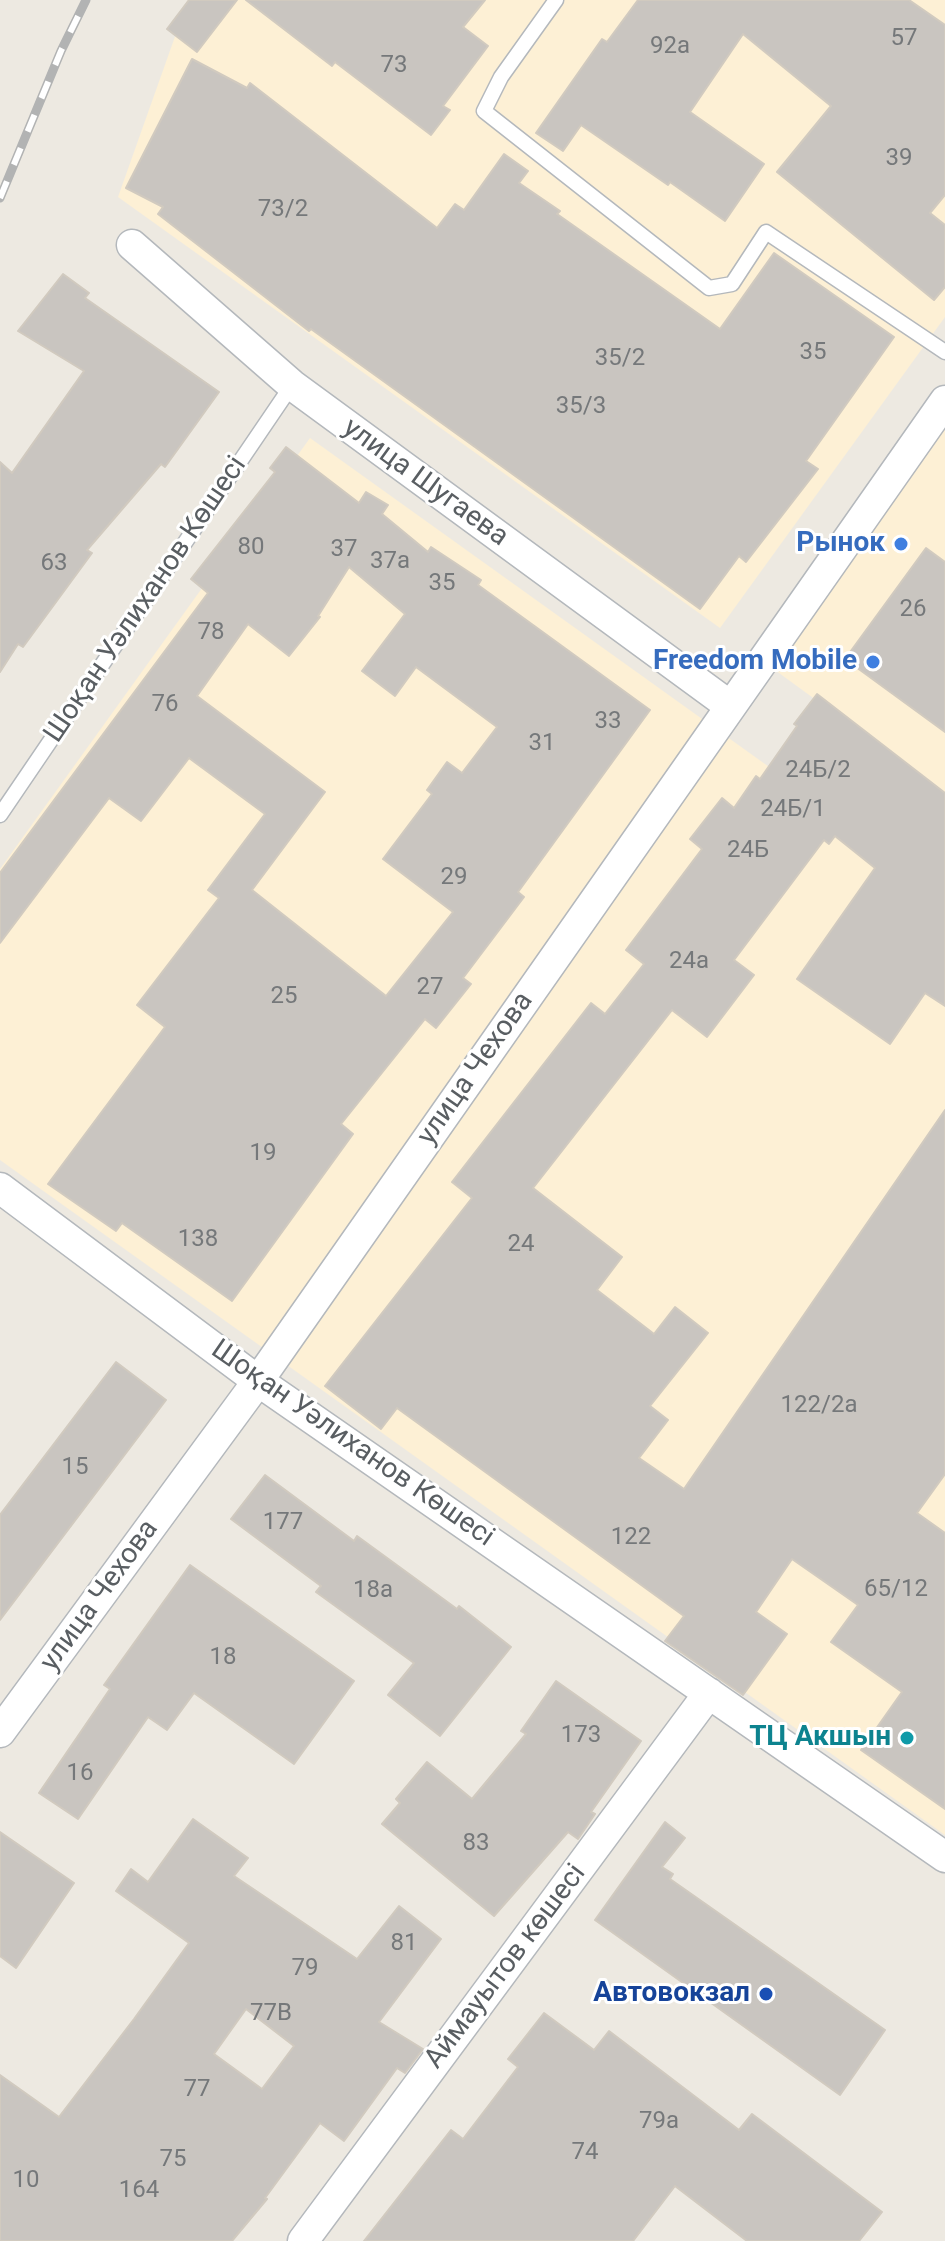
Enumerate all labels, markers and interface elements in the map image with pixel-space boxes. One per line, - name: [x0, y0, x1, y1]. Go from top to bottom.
- house number: 57: [891, 25, 917, 53]
- house number: 92а: [650, 33, 690, 61]
- house number: 73: [381, 52, 407, 80]
- house number: 39: [886, 145, 912, 173]
- house number: 73/2: [258, 196, 308, 224]
- house number: 35: [800, 339, 826, 367]
- house number: 35/2: [595, 345, 645, 373]
- house number: 35/3: [556, 393, 606, 421]
- street label: улица Шугаева: [336, 412, 514, 554]
- street label: Шоқан Уәлиханов Көшесі: [38, 451, 254, 749]
- place label: Рынок: [796, 527, 885, 561]
- house number: 80: [238, 534, 264, 562]
- marker: Рынок: [892, 535, 910, 553]
- house number: 37: [331, 536, 357, 564]
- house number: 37а: [370, 548, 410, 576]
- house number: 63: [41, 550, 67, 578]
- house number: 35: [429, 570, 455, 598]
- house number: 26: [900, 596, 926, 624]
- house number: 78: [198, 619, 224, 647]
- place label: Freedom Mobile: [653, 645, 857, 679]
- marker: Freedom Mobile: [864, 653, 882, 671]
- house number: 76: [152, 691, 178, 719]
- house number: 33: [595, 708, 621, 736]
- house number: 31: [529, 730, 555, 758]
- house number: 24Б/2: [785, 757, 851, 785]
- house number: 24Б/1: [760, 796, 826, 824]
- house number: 24Б: [727, 837, 769, 865]
- house number: 29: [441, 864, 467, 892]
- house number: 24а: [669, 948, 709, 976]
- house number: 27: [417, 974, 443, 1002]
- house number: 25: [271, 983, 297, 1011]
- street label: улица Чехова: [411, 986, 541, 1152]
- house number: 19: [250, 1140, 276, 1168]
- house number: 138: [178, 1226, 218, 1254]
- house number: 24: [508, 1231, 534, 1259]
- street label: Шоқан Уәлиханов Көшесі: [204, 1333, 500, 1555]
- house number: 122/2а: [781, 1392, 857, 1420]
- house number: 15: [62, 1454, 88, 1482]
- house number: 177: [263, 1509, 303, 1537]
- street label: улица Чехова: [34, 1514, 166, 1678]
- house number: 122: [611, 1524, 651, 1552]
- house number: 65/12: [864, 1576, 928, 1604]
- house number: 18а: [353, 1577, 393, 1605]
- house number: 18: [210, 1644, 236, 1672]
- place label: ТЦ Акшын: [749, 1721, 891, 1755]
- house number: 173: [561, 1722, 601, 1750]
- marker: ТЦ Акшын: [898, 1729, 916, 1747]
- house number: 16: [67, 1760, 93, 1788]
- house number: 83: [463, 1830, 489, 1858]
- street label: Аймауытов көшесі: [418, 1858, 594, 2076]
- house number: 81: [391, 1930, 417, 1958]
- house number: 79: [292, 1955, 318, 1983]
- place label: Автовокзал: [593, 1977, 750, 2011]
- marker: Автовокзал: [757, 1985, 775, 2003]
- house number: 77В: [250, 2000, 292, 2028]
- house number: 77: [184, 2076, 210, 2104]
- house number: 79а: [639, 2108, 679, 2136]
- house number: 74: [572, 2139, 598, 2167]
- house number: 75: [160, 2146, 186, 2174]
- house number: 10: [13, 2167, 39, 2195]
- house number: 164: [119, 2177, 159, 2205]

